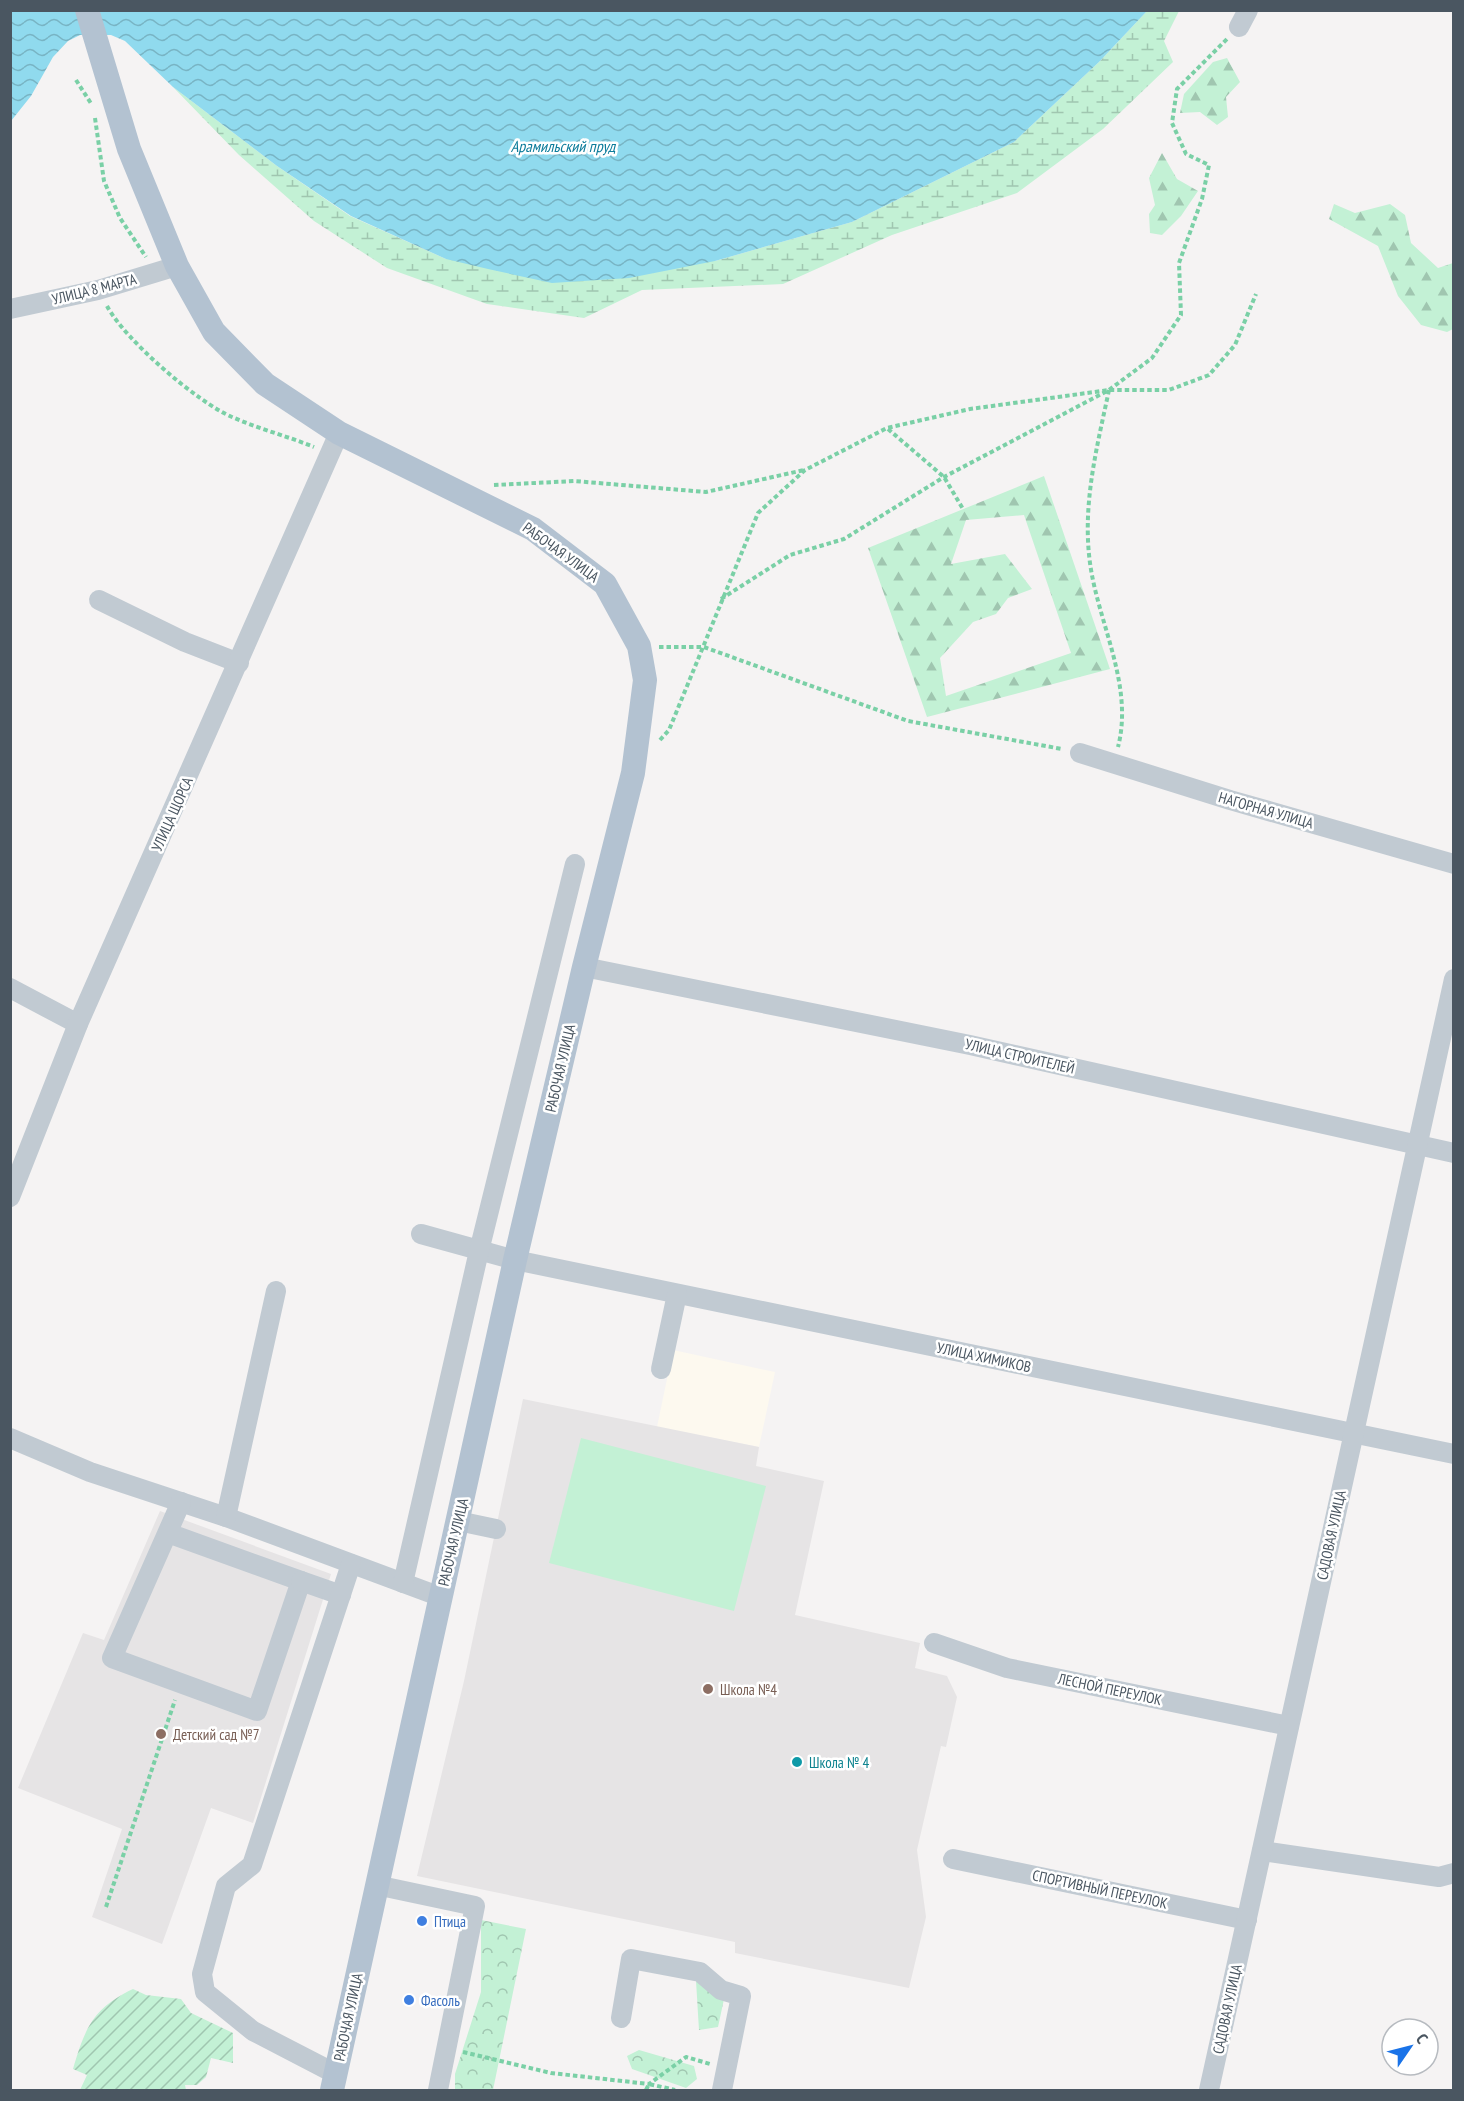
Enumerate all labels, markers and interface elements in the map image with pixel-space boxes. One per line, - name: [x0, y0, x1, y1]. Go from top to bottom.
- water label: Арамильский пруд: [511, 136, 616, 156]
- street label: УЛИЦА 8 МАРТА: [50, 269, 139, 309]
- street label: РАБОЧАЯ УЛИЦА: [519, 518, 604, 587]
- street label: УЛИЦА ЩОРСА: [147, 773, 197, 854]
- street label: НАГОРНАЯ УЛИЦА: [1216, 787, 1316, 833]
- street label: РАБОЧАЯ УЛИЦА: [541, 1021, 580, 1114]
- street label: УЛИЦА СТРОИТЕЛЕЙ: [963, 1034, 1077, 1078]
- street label: УЛИЦА ХИМИКОВ: [935, 1338, 1033, 1376]
- street label: САДОВАЯ УЛИЦА: [1312, 1488, 1350, 1582]
- street label: РАБОЧАЯ УЛИЦА: [434, 1495, 473, 1588]
- street label: ЛЕСНОЙ ПЕРЕУЛОК: [1055, 1669, 1164, 1709]
- place label: Школа №4: [720, 1680, 777, 1699]
- marker: Школа №4: [701, 1682, 715, 1696]
- place label: Детский сад №7: [173, 1725, 259, 1744]
- marker: Детский сад №7: [154, 1727, 168, 1741]
- place label: Школа № 4: [809, 1753, 869, 1772]
- marker: Школа № 4: [790, 1755, 804, 1769]
- street label: СПОРТИВНЫЙ ПЕРЕУЛОК: [1031, 1865, 1170, 1913]
- place label: Птица: [434, 1912, 466, 1931]
- marker: Птица: [415, 1914, 429, 1928]
- street label: САДОВАЯ УЛИЦА: [1208, 1962, 1246, 2056]
- street label: РАБОЧАЯ УЛИЦА: [329, 1970, 367, 2063]
- place label: Фасоль: [421, 1991, 460, 2010]
- marker: Фасоль: [402, 1993, 416, 2007]
- north arrow: [1380, 2017, 1440, 2077]
- text: С: [1412, 2030, 1433, 2048]

